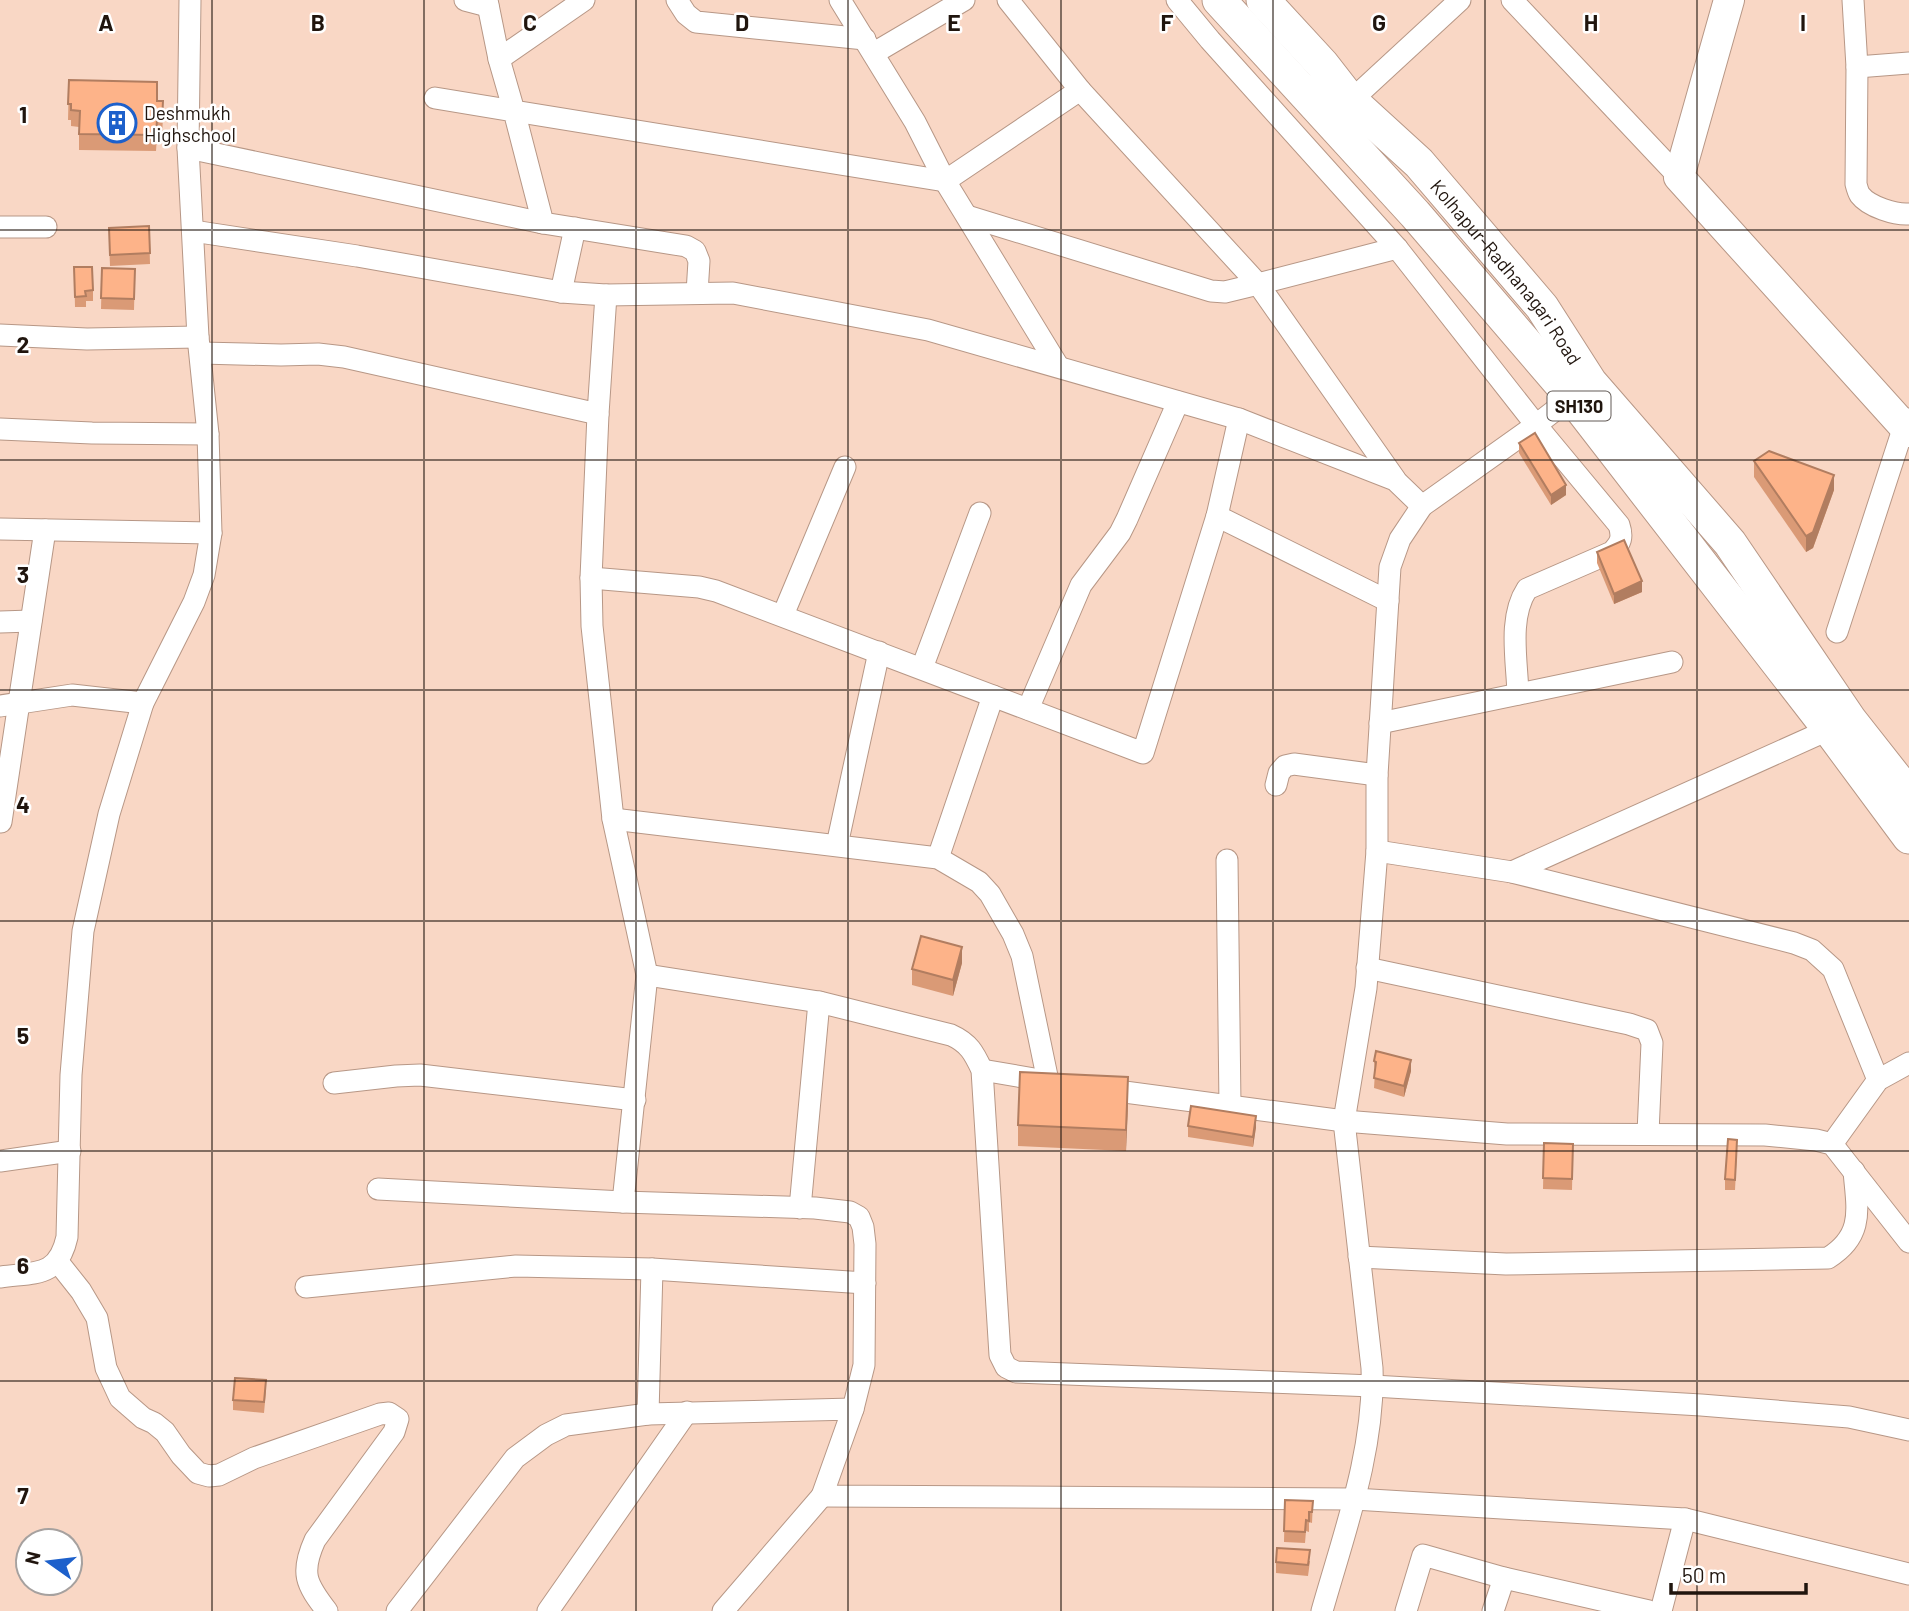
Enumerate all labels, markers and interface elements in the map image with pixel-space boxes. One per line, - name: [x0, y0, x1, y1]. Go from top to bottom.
- text: A: [98, 8, 114, 36]
- text: B: [311, 8, 325, 36]
- text: C: [523, 8, 537, 36]
- text: D: [735, 8, 749, 36]
- text: E: [947, 8, 961, 36]
- text: F: [1161, 8, 1174, 36]
- text: G: [1372, 8, 1386, 36]
- text: H: [1584, 8, 1598, 36]
- text: I: [1800, 8, 1806, 36]
- text: 1: [19, 100, 27, 128]
- place label: Deshmukh Highschool: [144, 101, 236, 146]
- building icon: Deshmukh Highschool: [96, 102, 138, 144]
- street label: Kolhapur-Radhanagari Road: [1426, 174, 1587, 369]
- text: 2: [17, 330, 29, 358]
- road number: SH130: [1548, 392, 1610, 420]
- text: 3: [17, 560, 29, 588]
- text: 4: [16, 790, 30, 818]
- text: 5: [17, 1021, 29, 1049]
- text: 6: [17, 1251, 29, 1279]
- text: 7: [17, 1481, 29, 1509]
- north arrow: [14, 1527, 84, 1597]
- text: N: [19, 1549, 45, 1567]
- scale bar: [1671, 1552, 1806, 1596]
- text: 50 m: [1682, 1562, 1726, 1587]

